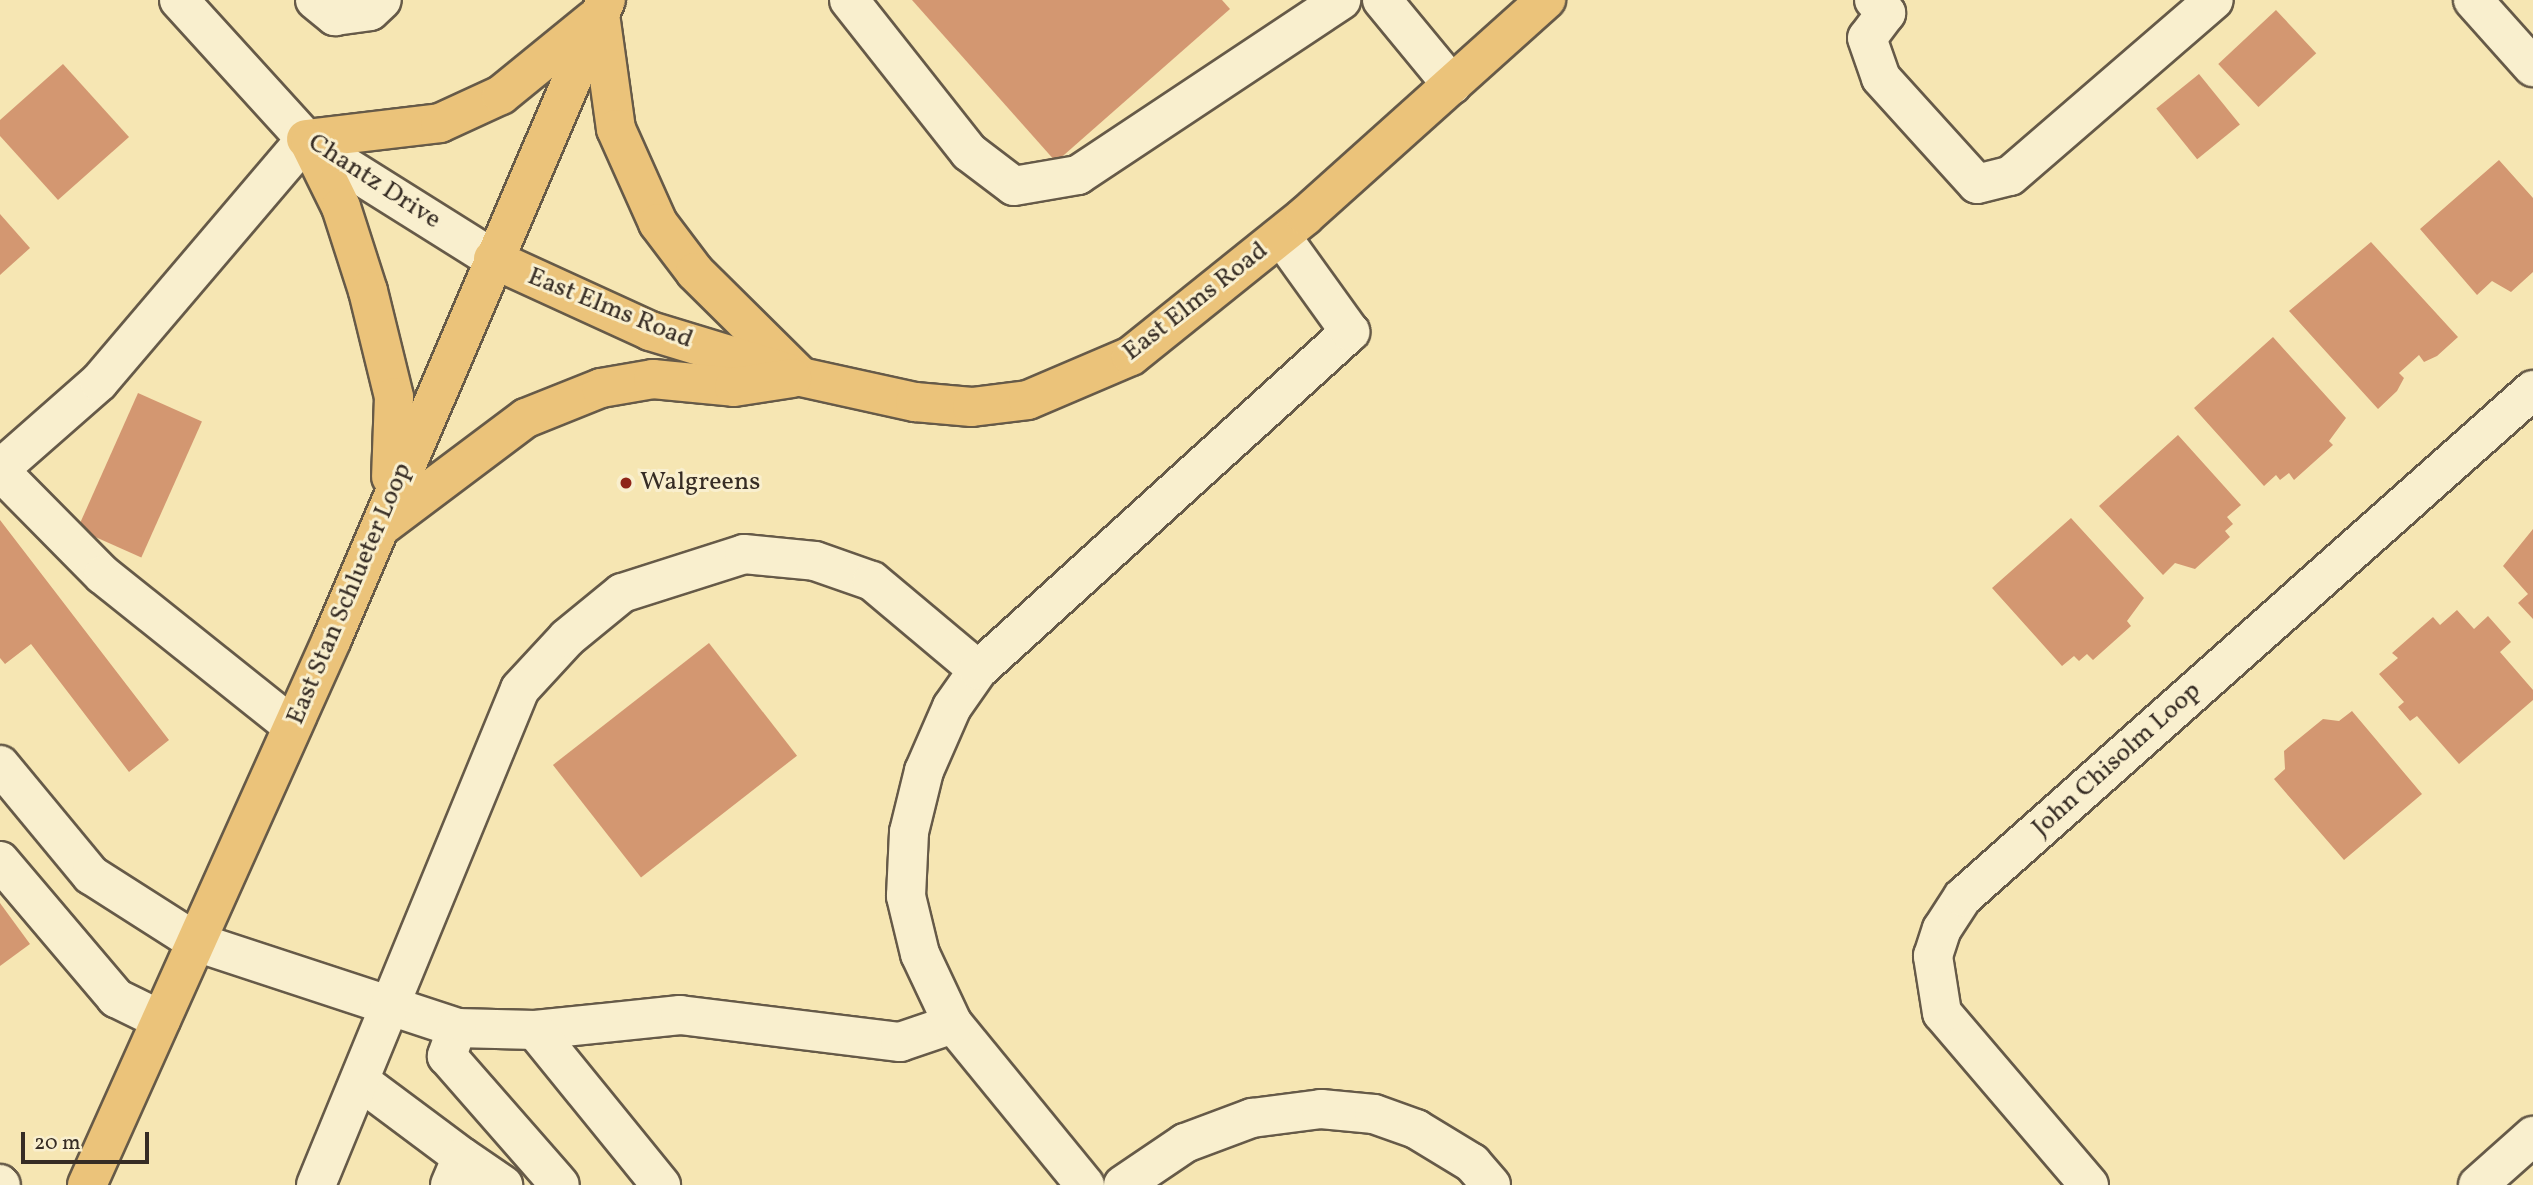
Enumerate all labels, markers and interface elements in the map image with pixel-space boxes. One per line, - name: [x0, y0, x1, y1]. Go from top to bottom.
- street label: Chantz Drive: [302, 128, 446, 236]
- street label: East Elms Road: [1117, 236, 1275, 368]
- street label: East Elms Road: [523, 262, 697, 356]
- street label: East Stan Schlueter Loop: [281, 458, 419, 730]
- place label: Walgreens: [640, 467, 760, 499]
- marker: Walgreens: [618, 475, 634, 491]
- street label: John Chisolm Loop: [2026, 676, 2208, 844]
- scale bar: [24, 1118, 152, 1162]
- text: 20 m: [34, 1129, 80, 1158]

